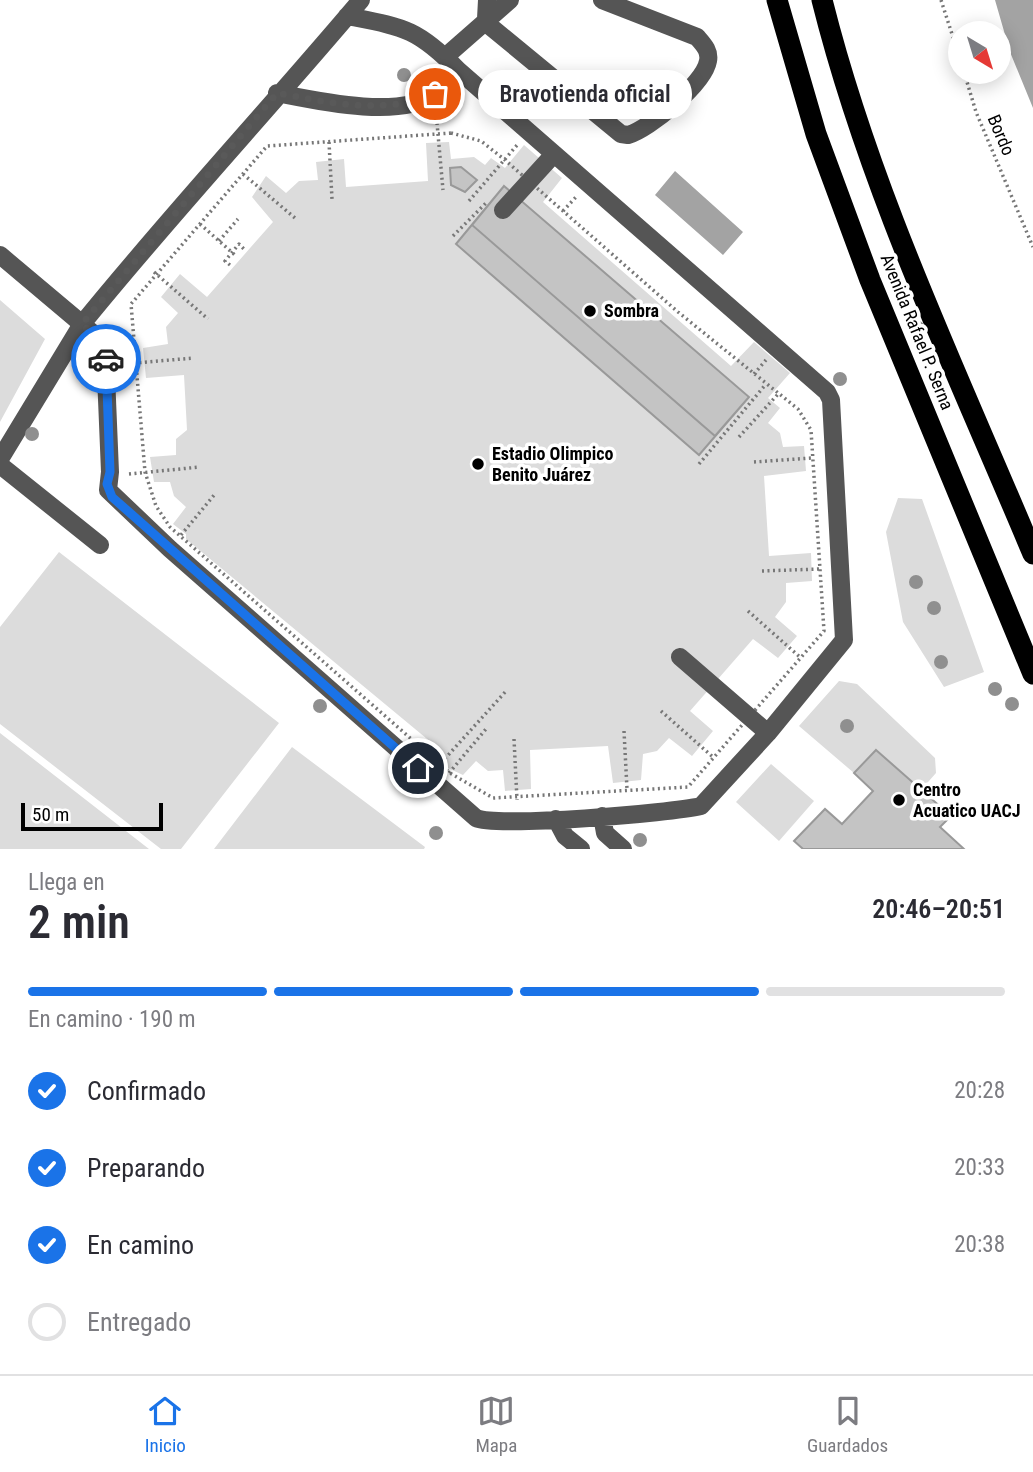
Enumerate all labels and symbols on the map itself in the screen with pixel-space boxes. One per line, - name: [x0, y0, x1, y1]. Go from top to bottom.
- north arrow: [948, 21, 1012, 84]
- pin: [405, 64, 465, 124]
- callout: Bravotienda oficial: [477, 70, 690, 119]
- street label: Bordo: [984, 111, 1019, 158]
- street label: Avenida Rafael P. Serna: [877, 251, 958, 413]
- place label: Sombra: [604, 300, 659, 321]
- marker: Sombra: [582, 303, 598, 319]
- courier: [71, 324, 141, 394]
- place label: Estadio Olimpico Benito Juárez: [492, 443, 614, 485]
- marker: Estadio Olimpico Benito Juárez: [470, 456, 486, 472]
- pin: [388, 738, 448, 798]
- place label: Centro Acuatico UACJ: [913, 779, 1021, 821]
- marker: Centro Acuatico UACJ: [891, 792, 907, 808]
- scale bar: [21, 800, 163, 832]

